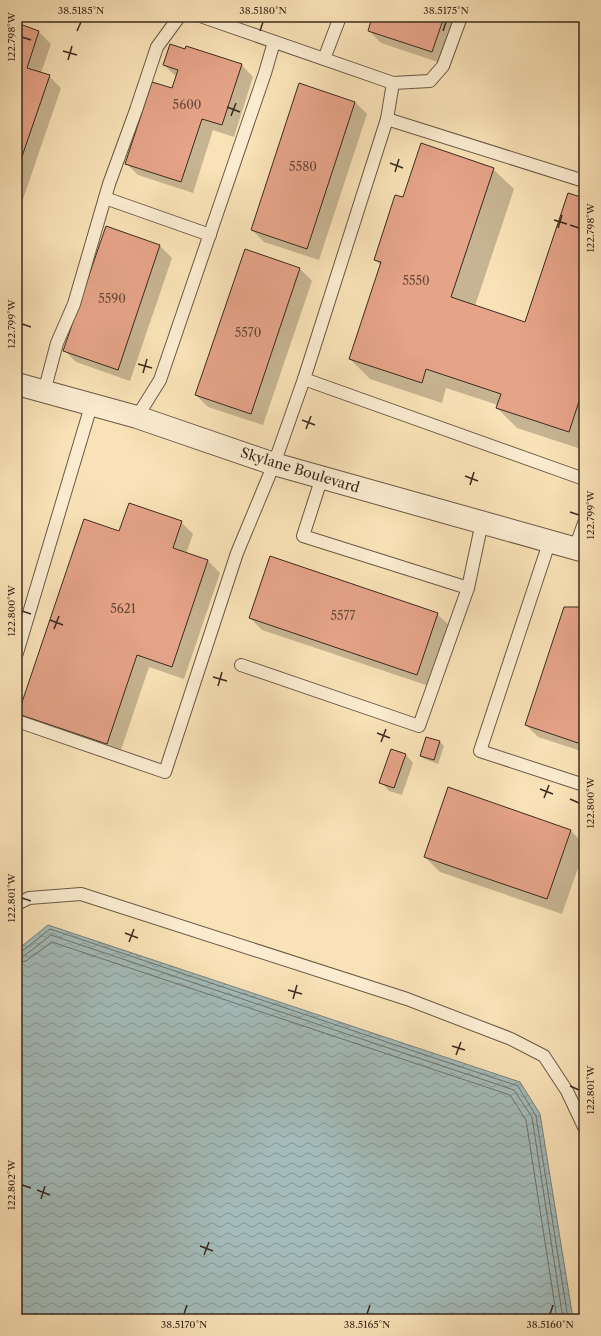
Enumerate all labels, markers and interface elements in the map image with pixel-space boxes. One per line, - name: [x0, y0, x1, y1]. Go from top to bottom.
- text: 38.5185°N: [58, 4, 104, 17]
- text: 38.5180°N: [239, 4, 287, 17]
- text: 38.5175°N: [423, 4, 469, 17]
- text: 122.798°W: [5, 11, 18, 62]
- house number: 5600: [173, 97, 201, 112]
- house number: 5580: [289, 159, 317, 174]
- text: 122.798°W: [584, 202, 597, 253]
- house number: 5550: [402, 273, 430, 288]
- house number: 5590: [98, 291, 126, 306]
- text: 122.799°W: [5, 298, 18, 349]
- house number: 5570: [235, 325, 261, 340]
- street label: Skylane Boulevard: [238, 443, 362, 497]
- text: 122.799°W: [584, 489, 597, 540]
- text: 122.800°W: [5, 584, 18, 637]
- house number: 5621: [110, 601, 136, 616]
- house number: 5577: [331, 608, 356, 623]
- text: 122.800°W: [584, 776, 597, 829]
- text: 122.801°W: [5, 872, 18, 922]
- text: 122.801°W: [584, 1064, 597, 1114]
- text: 122.802°W: [5, 1159, 18, 1210]
- text: 38.5170°N: [161, 1318, 207, 1331]
- text: 38.5165°N: [344, 1318, 390, 1331]
- text: 38.5160°N: [526, 1318, 574, 1331]

